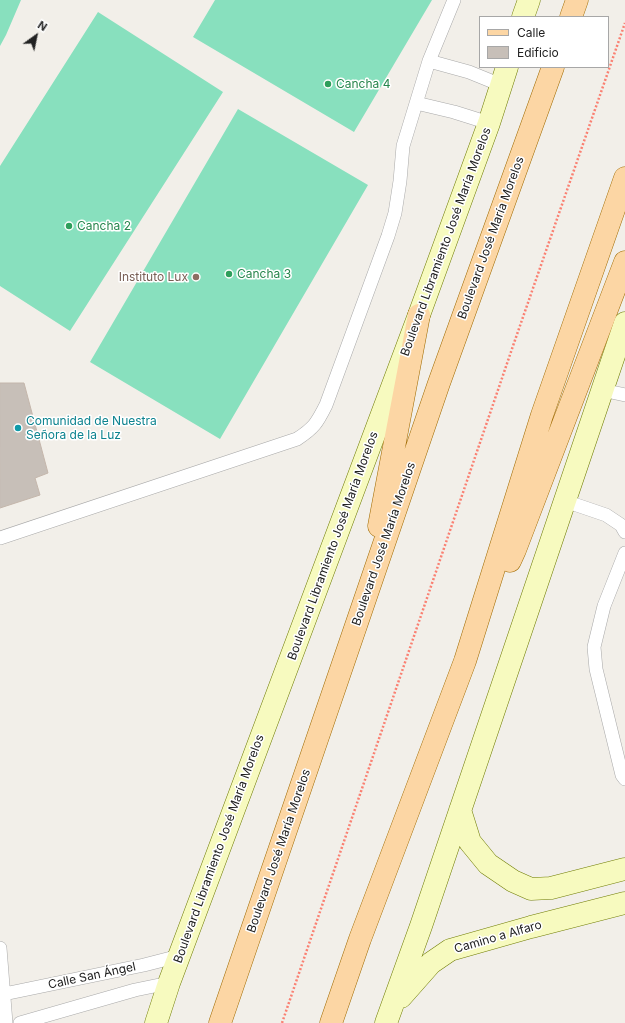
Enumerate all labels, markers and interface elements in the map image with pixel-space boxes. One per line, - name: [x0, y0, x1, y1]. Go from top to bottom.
- north arrow: [16, 16, 56, 56]
- legend: [479, 16, 609, 68]
- text: N: [35, 18, 50, 34]
- text: Calle: [517, 25, 545, 40]
- text: Edificio: [517, 45, 559, 60]
- place label: Cancha 4: [336, 77, 390, 91]
- marker: Cancha 4: [323, 79, 333, 89]
- street label: Boulevard Libramiento José María Morelos: [398, 126, 494, 358]
- street label: Boulevard José María Morelos: [455, 155, 527, 321]
- place label: Cancha 2: [77, 219, 131, 233]
- marker: Cancha 2: [64, 221, 74, 231]
- place label: Cancha 3: [237, 267, 291, 281]
- marker: Cancha 3: [224, 269, 234, 279]
- place label: Instituto Lux: [119, 270, 188, 284]
- marker: Instituto Lux: [191, 272, 201, 282]
- place label: Comunidad de Nuestra Señora de la Luz: [26, 414, 157, 442]
- marker: Comunidad de Nuestra Señora de la Luz: [13, 423, 23, 433]
- street label: Boulevard Libramiento José María Morelos: [285, 430, 381, 662]
- street label: Boulevard José María Morelos: [349, 460, 419, 628]
- street label: Boulevard Libramiento José María Morelos: [171, 733, 267, 965]
- street label: Boulevard José María Morelos: [244, 767, 314, 935]
- street label: Camino a Alfaro: [453, 918, 543, 956]
- street label: Calle San Ángel: [47, 960, 137, 992]

